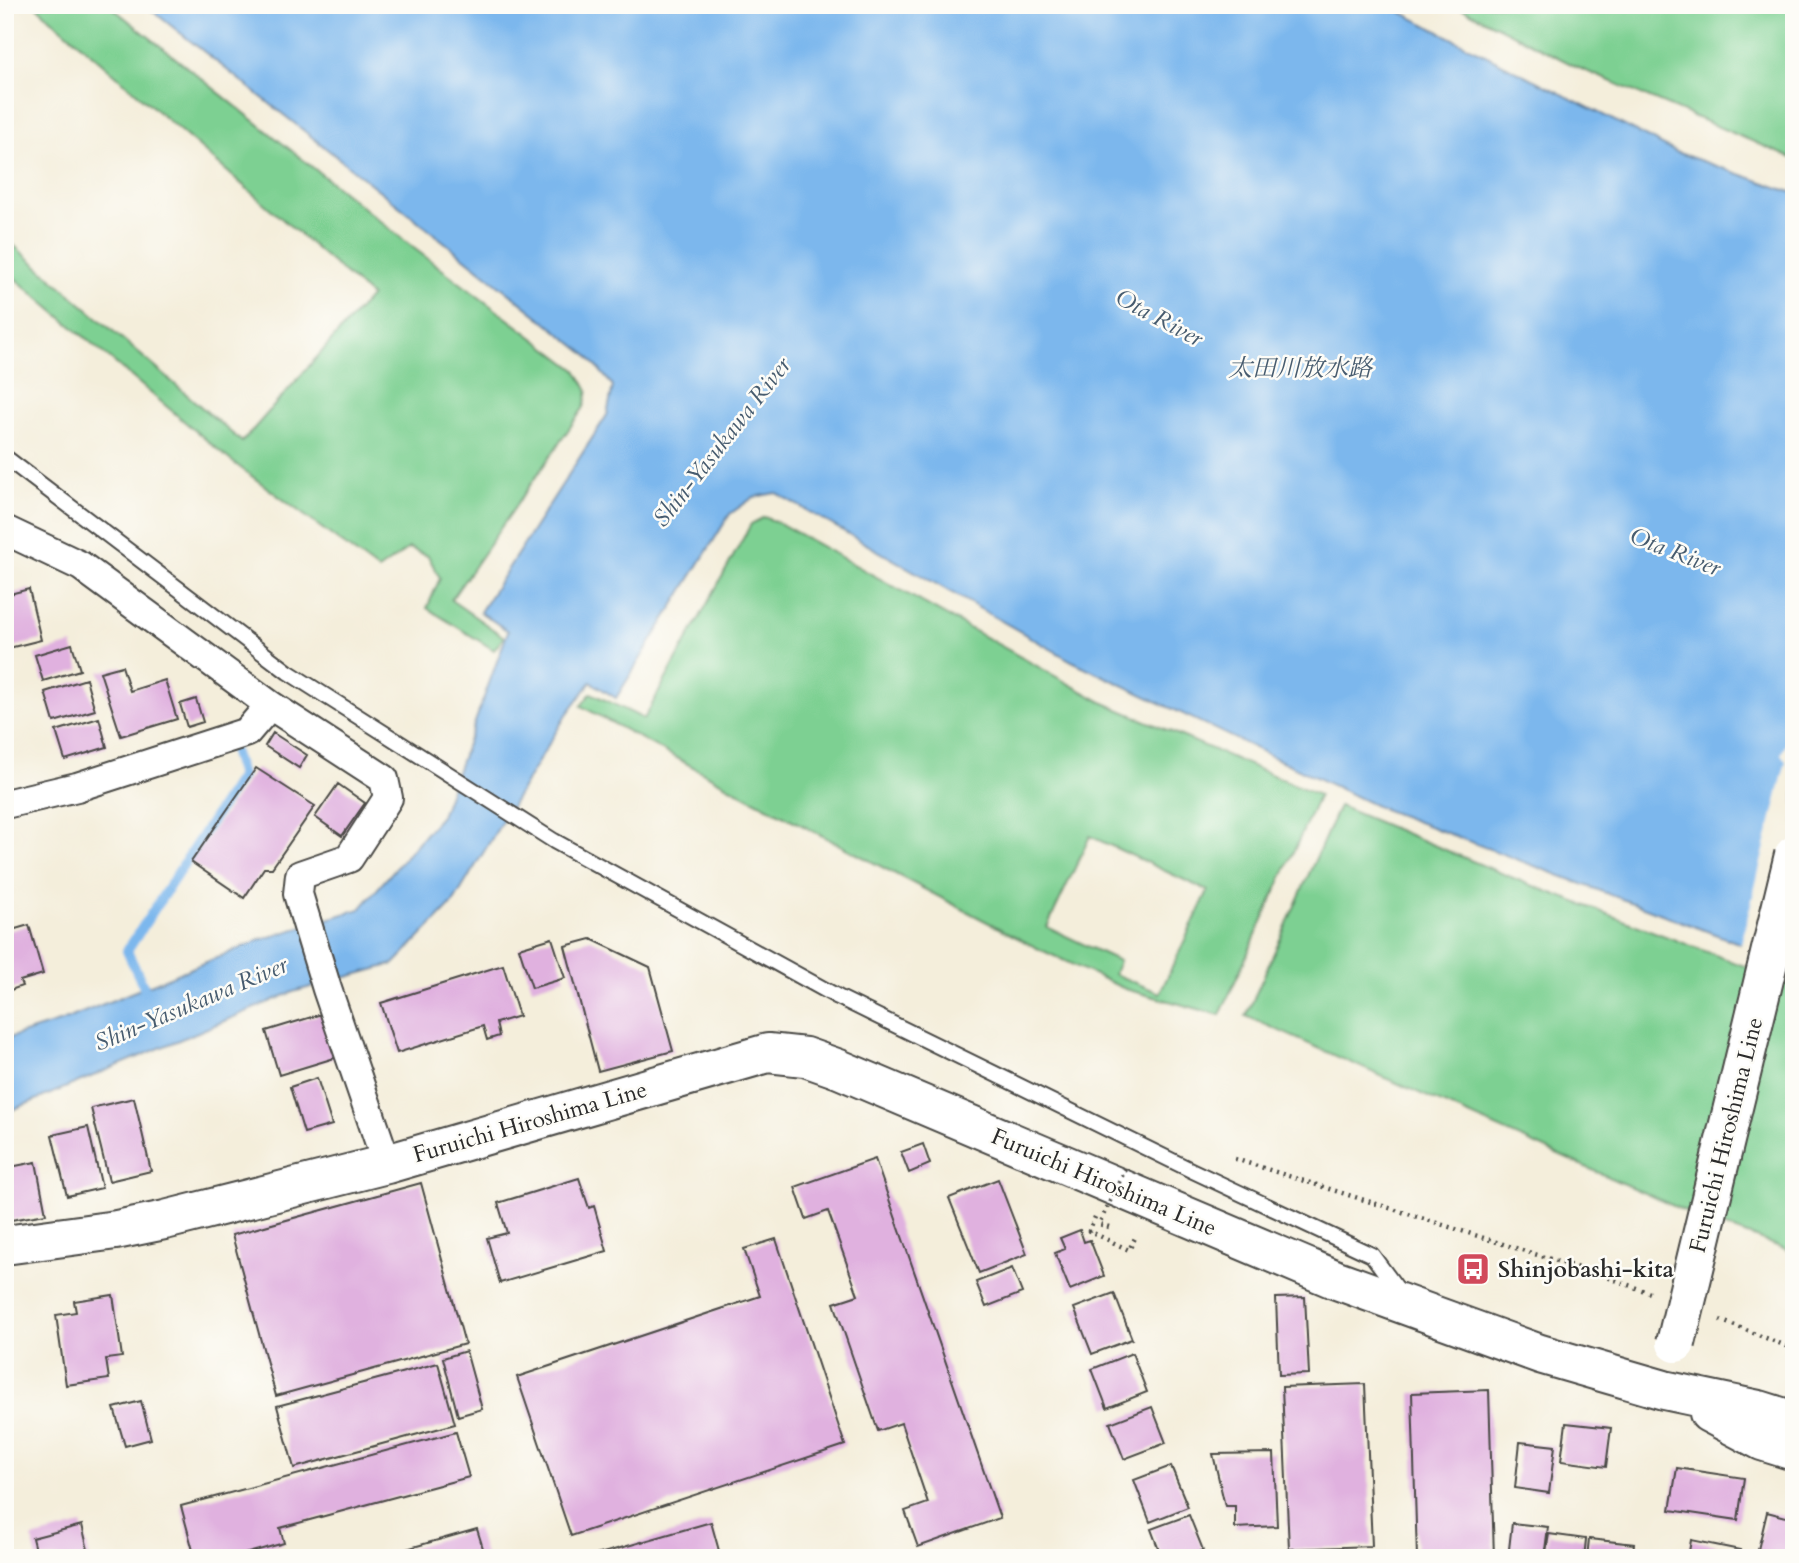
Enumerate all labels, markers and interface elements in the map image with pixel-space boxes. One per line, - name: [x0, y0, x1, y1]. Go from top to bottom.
- water label: Ota River: [1109, 281, 1210, 355]
- water label: Shin-Yasukawa River: [645, 349, 799, 534]
- water label: 太田川放水路: [1228, 352, 1374, 385]
- water label: Ota River: [1625, 520, 1726, 585]
- water label: Shin-Yasukawa River: [89, 948, 294, 1060]
- street label: Furuichi Hiroshima Line: [1682, 1014, 1770, 1256]
- street label: Furuichi Hiroshima Line: [410, 1074, 650, 1170]
- street label: Furuichi Hiroshima Line: [987, 1121, 1221, 1243]
- bus stop icon: Shinjobashi-kita: [1454, 1250, 1492, 1288]
- place label: Shinjobashi-kita: [1498, 1254, 1674, 1285]

